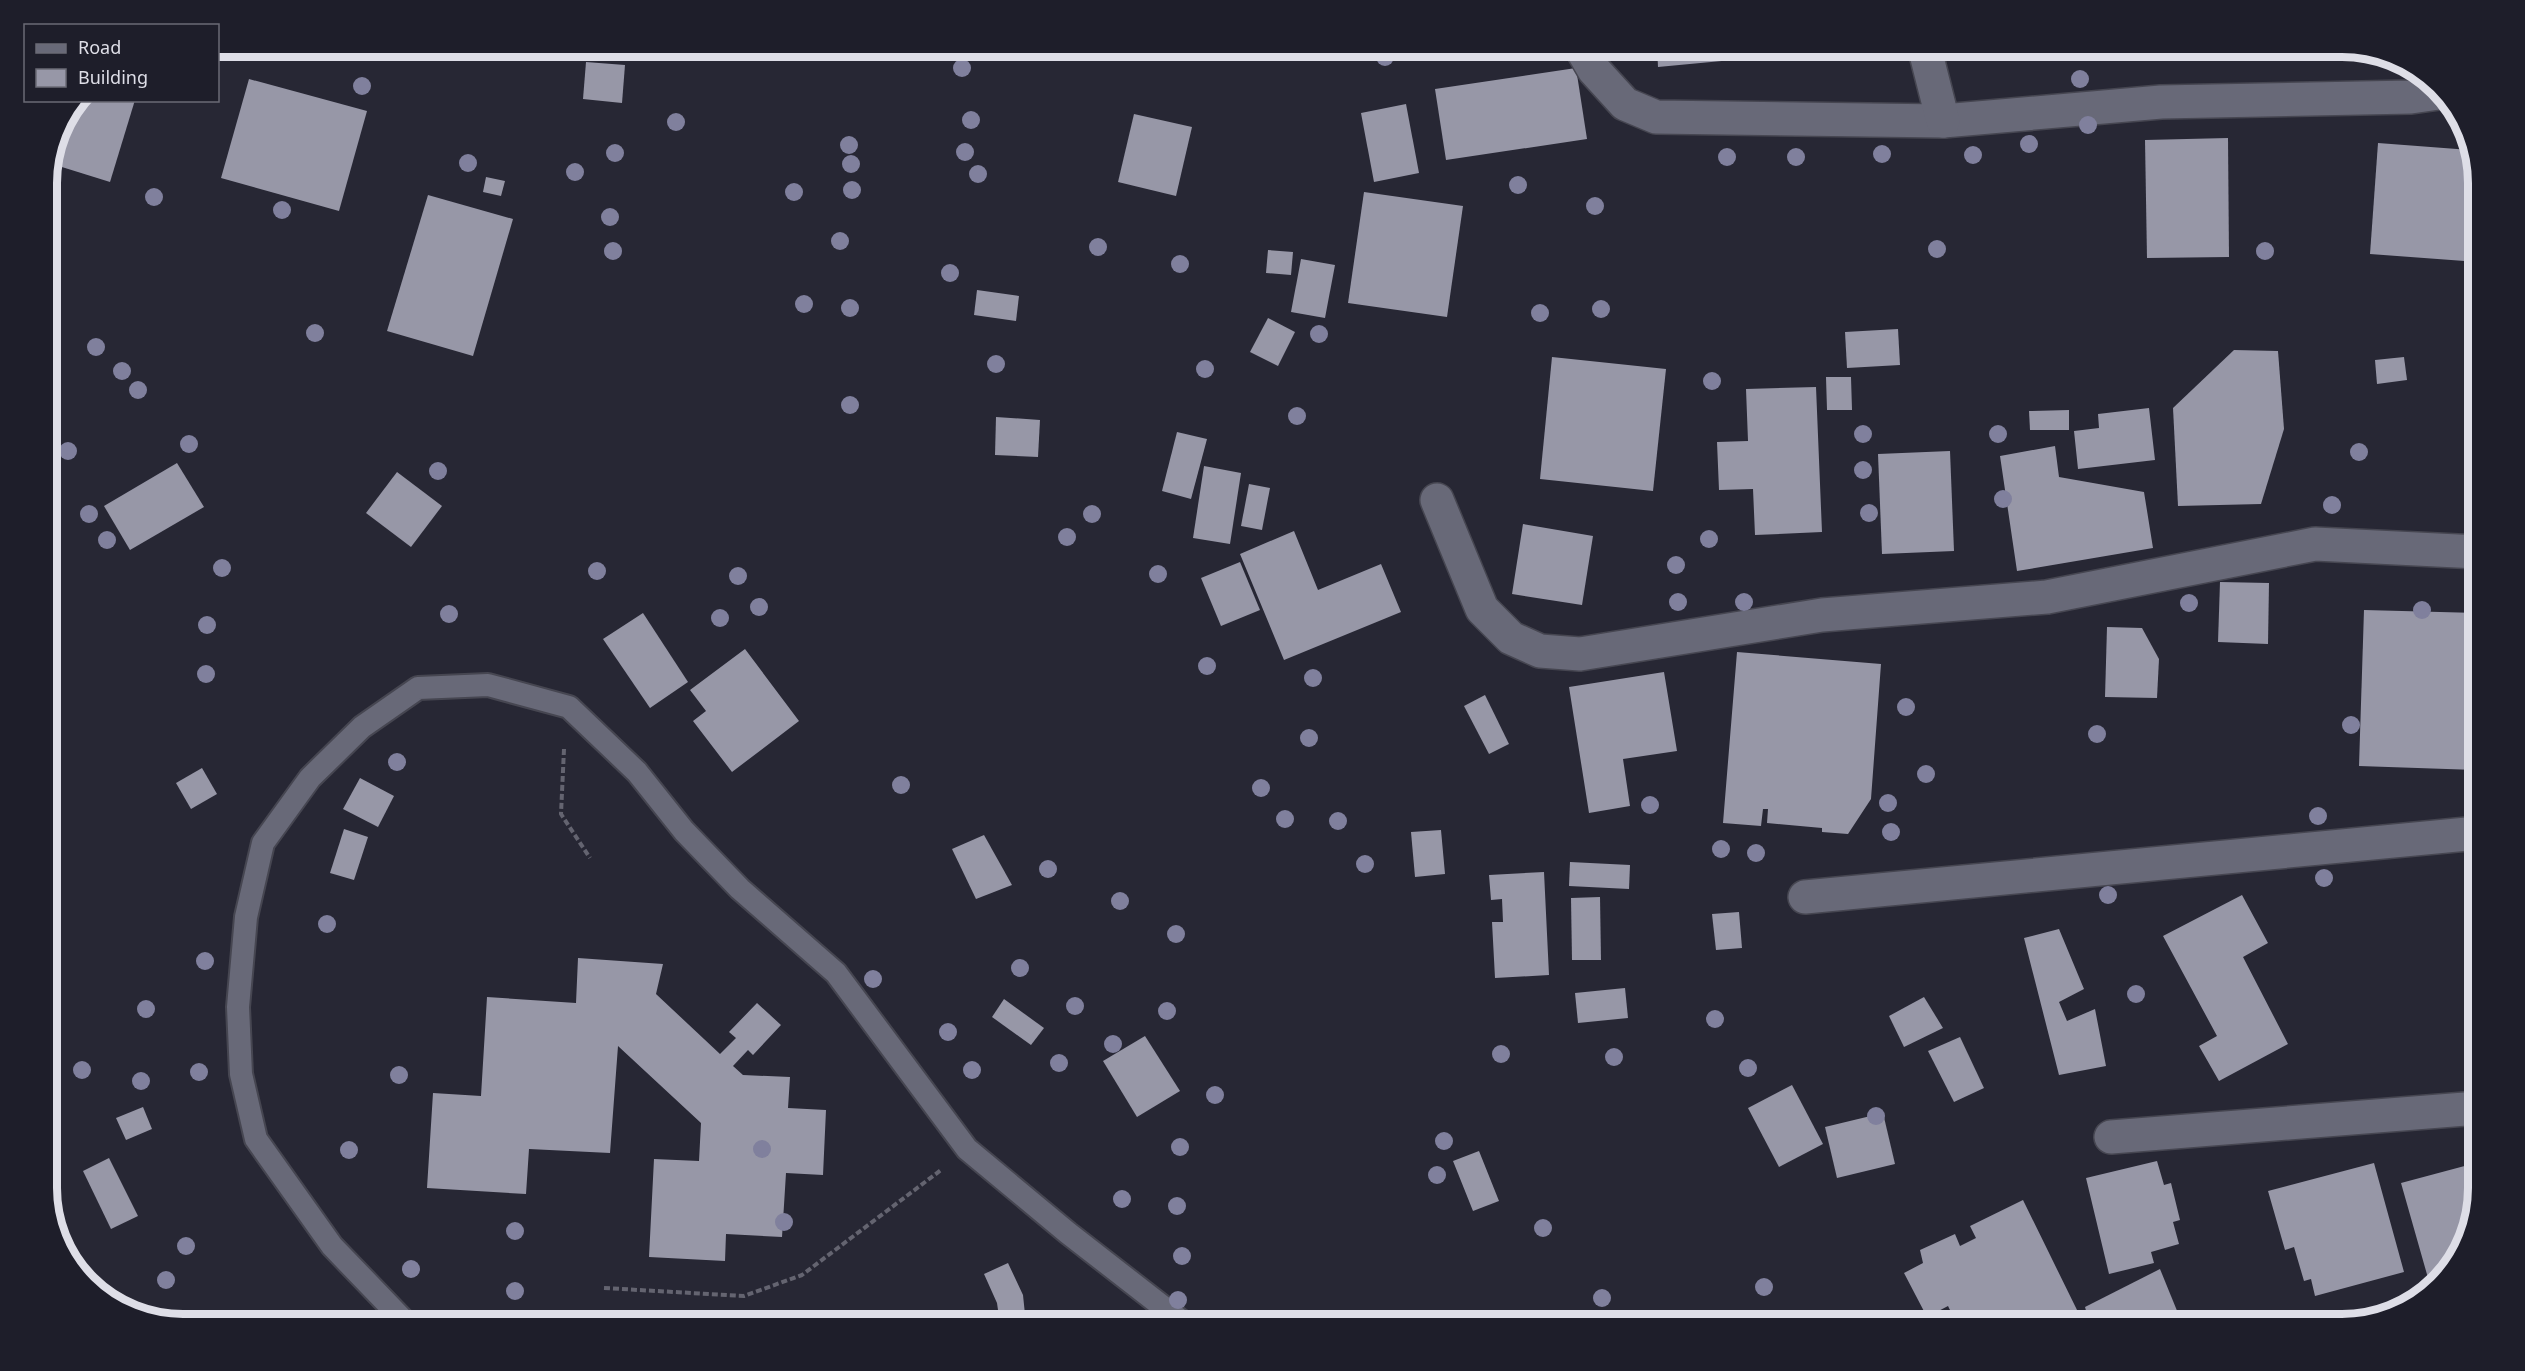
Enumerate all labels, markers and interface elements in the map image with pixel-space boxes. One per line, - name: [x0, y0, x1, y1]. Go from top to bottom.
- legend: [24, 24, 219, 102]
- text: Road: [78, 35, 121, 59]
- text: Building: [78, 65, 148, 89]

